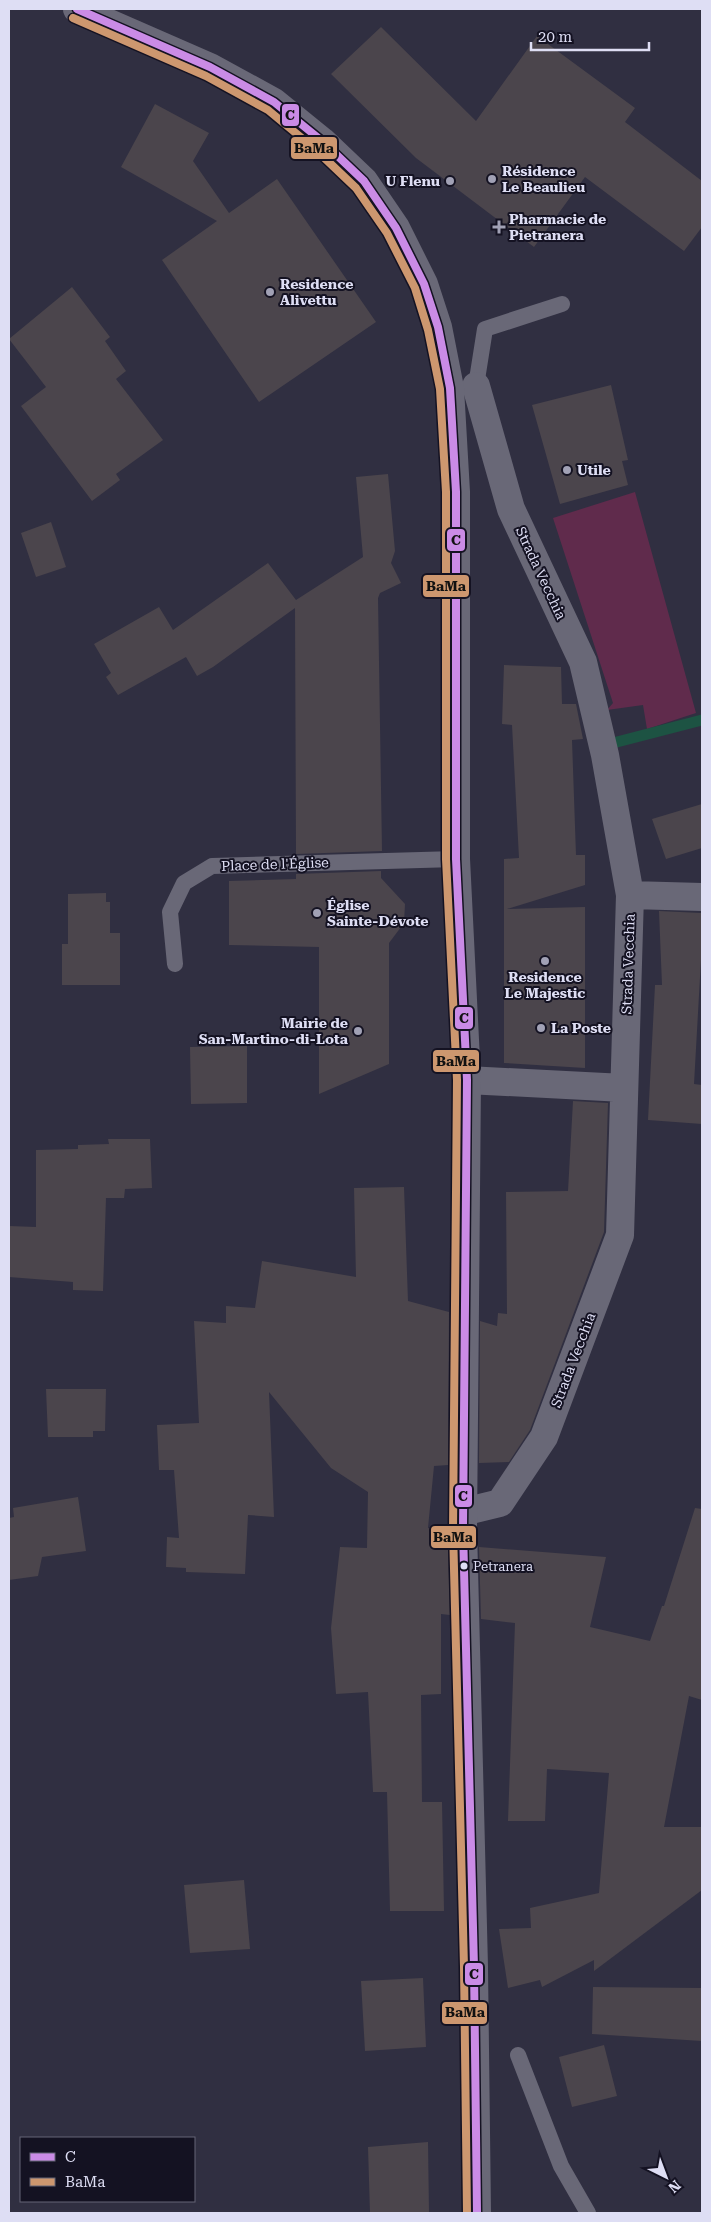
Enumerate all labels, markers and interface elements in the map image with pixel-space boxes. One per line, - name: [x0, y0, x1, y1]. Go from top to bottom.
- scale bar: [531, 20, 648, 52]
- text: 20 m: [538, 28, 573, 46]
- line badge: C: [281, 103, 300, 127]
- text: C: [285, 107, 295, 123]
- line badge: BaMa: [290, 136, 338, 160]
- text: BaMa: [294, 140, 335, 156]
- place label: Résidence Le Beaulieu: [502, 163, 585, 195]
- place label: U Flenu: [386, 173, 440, 189]
- marker: Résidence Le Beaulieu: [486, 173, 498, 185]
- marker: U Flenu: [444, 175, 456, 187]
- place label: Pharmacie de Pietranera: [509, 211, 606, 243]
- marker: Pharmacie de Pietranera: [493, 221, 505, 233]
- place label: Residence Alivettu: [280, 276, 353, 308]
- marker: Residence Alivettu: [264, 286, 276, 298]
- place label: Utile: [577, 462, 611, 478]
- marker: Utile: [561, 464, 573, 476]
- street label: Strada Vecchia: [512, 524, 570, 622]
- line badge: C: [446, 528, 466, 552]
- text: C: [451, 532, 461, 548]
- line badge: BaMa: [422, 574, 470, 598]
- text: BaMa: [426, 578, 467, 594]
- street label: Place de l'Église: [221, 854, 329, 874]
- place label: Église Sainte-Dévote: [327, 897, 428, 929]
- marker: Église Sainte-Dévote: [311, 907, 323, 919]
- street label: Strada Vecchia: [618, 913, 638, 1015]
- marker: Residence Le Majestic: [539, 955, 551, 967]
- place label: Residence Le Majestic: [505, 969, 585, 1001]
- line badge: C: [454, 1006, 474, 1030]
- text: C: [459, 1010, 469, 1026]
- place label: Mairie de San-Martino-di-Lota: [199, 1015, 349, 1047]
- place label: La Poste: [551, 1020, 611, 1036]
- marker: La Poste: [535, 1022, 547, 1034]
- marker: Mairie de San-Martino-di-Lota: [352, 1025, 364, 1037]
- line badge: BaMa: [432, 1049, 480, 1073]
- text: BaMa: [436, 1053, 477, 1069]
- street label: Strada Vecchia: [548, 1310, 599, 1410]
- line badge: C: [454, 1484, 473, 1508]
- text: C: [458, 1488, 468, 1504]
- line badge: BaMa: [430, 1525, 477, 1549]
- text: BaMa: [433, 1529, 474, 1545]
- place label: Petranera: [473, 1559, 533, 1574]
- marker: Petranera: [459, 1561, 469, 1571]
- line badge: C: [464, 1962, 484, 1986]
- text: C: [469, 1966, 479, 1982]
- line badge: BaMa: [441, 2001, 488, 2025]
- text: BaMa: [445, 2004, 486, 2020]
- legend: [20, 2137, 195, 2202]
- text: C: [65, 2148, 76, 2166]
- north arrow: [641, 2152, 691, 2202]
- text: BaMa: [65, 2173, 105, 2191]
- text: N: [665, 2177, 684, 2196]

